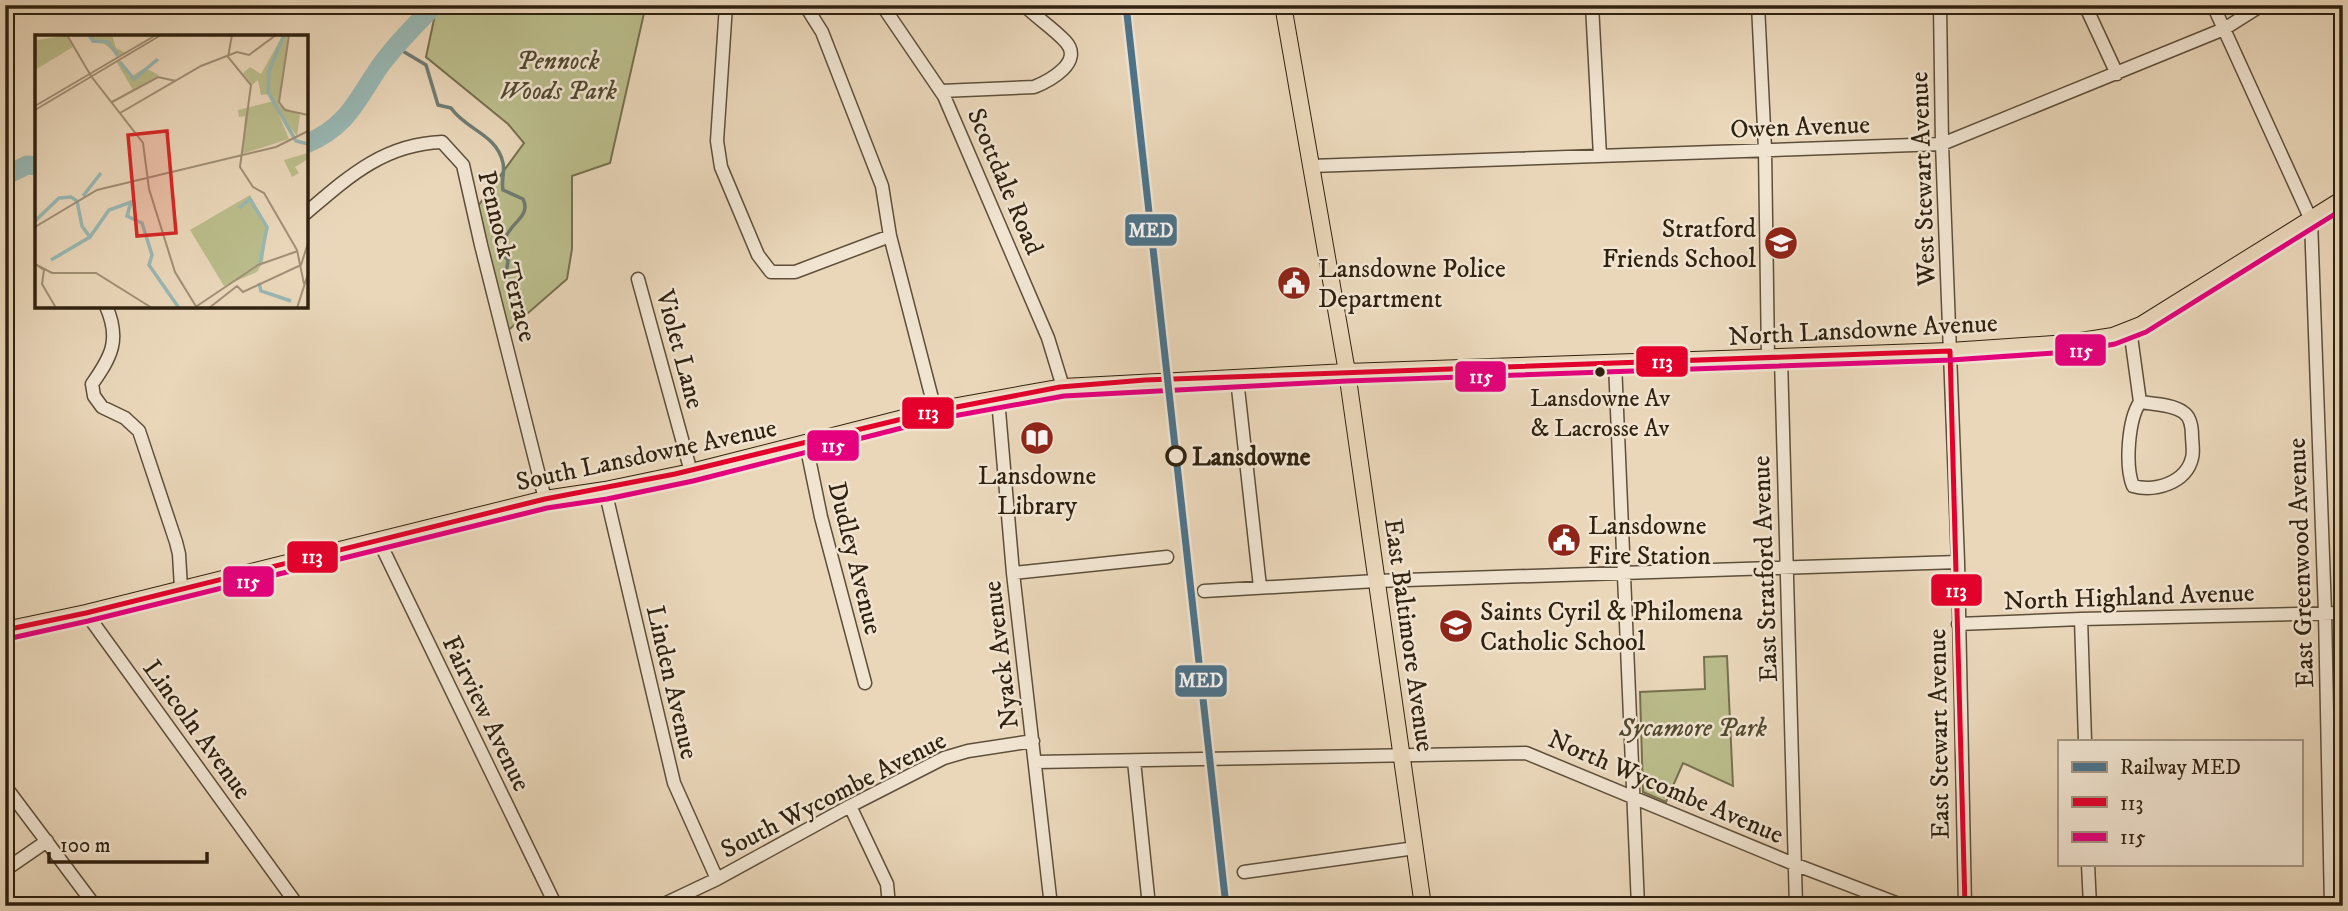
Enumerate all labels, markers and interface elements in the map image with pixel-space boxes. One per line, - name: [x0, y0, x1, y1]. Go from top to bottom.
- inset map: [35, 35, 308, 308]
- park label: Pennock Woods Park: [499, 45, 617, 108]
- street label: West Stewart Avenue: [1903, 71, 1944, 288]
- street label: Scottdale Road: [959, 103, 1050, 260]
- street label: Owen Avenue: [1730, 109, 1871, 146]
- street label: Pennock Terrace: [469, 167, 544, 345]
- line badge: MED: [1124, 213, 1178, 247]
- place label: Stratford Friends School: [1602, 213, 1756, 276]
- text: MED: [1129, 220, 1173, 243]
- school or university icon: Stratford Friends School: [1762, 224, 1800, 262]
- place label: Lansdowne Police Department: [1318, 253, 1506, 316]
- public building icon: Lansdowne Police Department: [1275, 264, 1313, 302]
- street label: Violet Lane: [648, 285, 711, 413]
- street label: North Lansdowne Avenue: [1728, 307, 1999, 354]
- line badge: 115: [2054, 333, 2107, 367]
- text: 115: [2069, 340, 2093, 363]
- line badge: 113: [1635, 345, 1689, 378]
- text: 113: [1651, 351, 1673, 374]
- line badge: 115: [1454, 360, 1507, 393]
- marker: Lansdowne Av & Lacrosse Av: [1593, 365, 1607, 379]
- text: 115: [1469, 366, 1493, 389]
- place label: Lansdowne Av & Lacrosse Av: [1530, 384, 1670, 444]
- line badge: 113: [901, 396, 955, 430]
- text: 113: [917, 402, 939, 425]
- street label: South Lansdowne Avenue: [513, 412, 780, 499]
- library icon: Lansdowne Library: [1018, 419, 1056, 457]
- line badge: 115: [806, 429, 860, 462]
- text: 115: [821, 435, 845, 458]
- street label: East Greenwood Avenue: [2281, 437, 2322, 689]
- place label: Lansdowne: [1192, 441, 1311, 474]
- marker: Lansdowne: [1166, 446, 1186, 466]
- street label: East Stratford Avenue: [1745, 455, 1786, 683]
- place label: Lansdowne Library: [978, 460, 1096, 523]
- street label: Dudley Avenue: [820, 479, 889, 638]
- place label: Lansdowne Fire Station: [1588, 510, 1711, 573]
- street label: East Baltimore Avenue: [1376, 516, 1441, 754]
- public building icon: Lansdowne Fire Station: [1545, 521, 1583, 559]
- line badge: 113: [286, 540, 339, 574]
- text: 113: [301, 546, 323, 569]
- line badge: 115: [222, 565, 275, 598]
- text: 115: [236, 571, 260, 594]
- line badge: 113: [1930, 573, 1983, 607]
- street label: North Highland Avenue: [2003, 577, 2255, 618]
- street label: Nyack Avenue: [976, 579, 1027, 731]
- text: 113: [1945, 580, 1967, 603]
- place label: Saints Cyril & Philomena Catholic School: [1480, 596, 1743, 659]
- street label: Linden Avenue: [638, 602, 705, 762]
- school or university icon: Saints Cyril & Philomena Catholic School: [1437, 607, 1475, 645]
- street label: East Stewart Avenue: [1921, 628, 1958, 840]
- street label: Fairview Avenue: [434, 630, 538, 797]
- street label: Lincoln Avenue: [135, 654, 259, 806]
- line badge: MED: [1174, 664, 1228, 698]
- text: MED: [1179, 670, 1223, 693]
- park label: Sycamore Park: [1618, 712, 1767, 745]
- street label: North Wycombe Avenue: [1543, 723, 1788, 852]
- street label: South Wycombe Avenue: [715, 724, 952, 866]
- legend: [2058, 740, 2302, 866]
- text: Railway MED: [2120, 755, 2241, 781]
- text: 113: [2120, 791, 2143, 817]
- scale bar: [49, 820, 206, 864]
- text: 115: [2120, 825, 2146, 851]
- text: 100 m: [60, 833, 111, 859]

